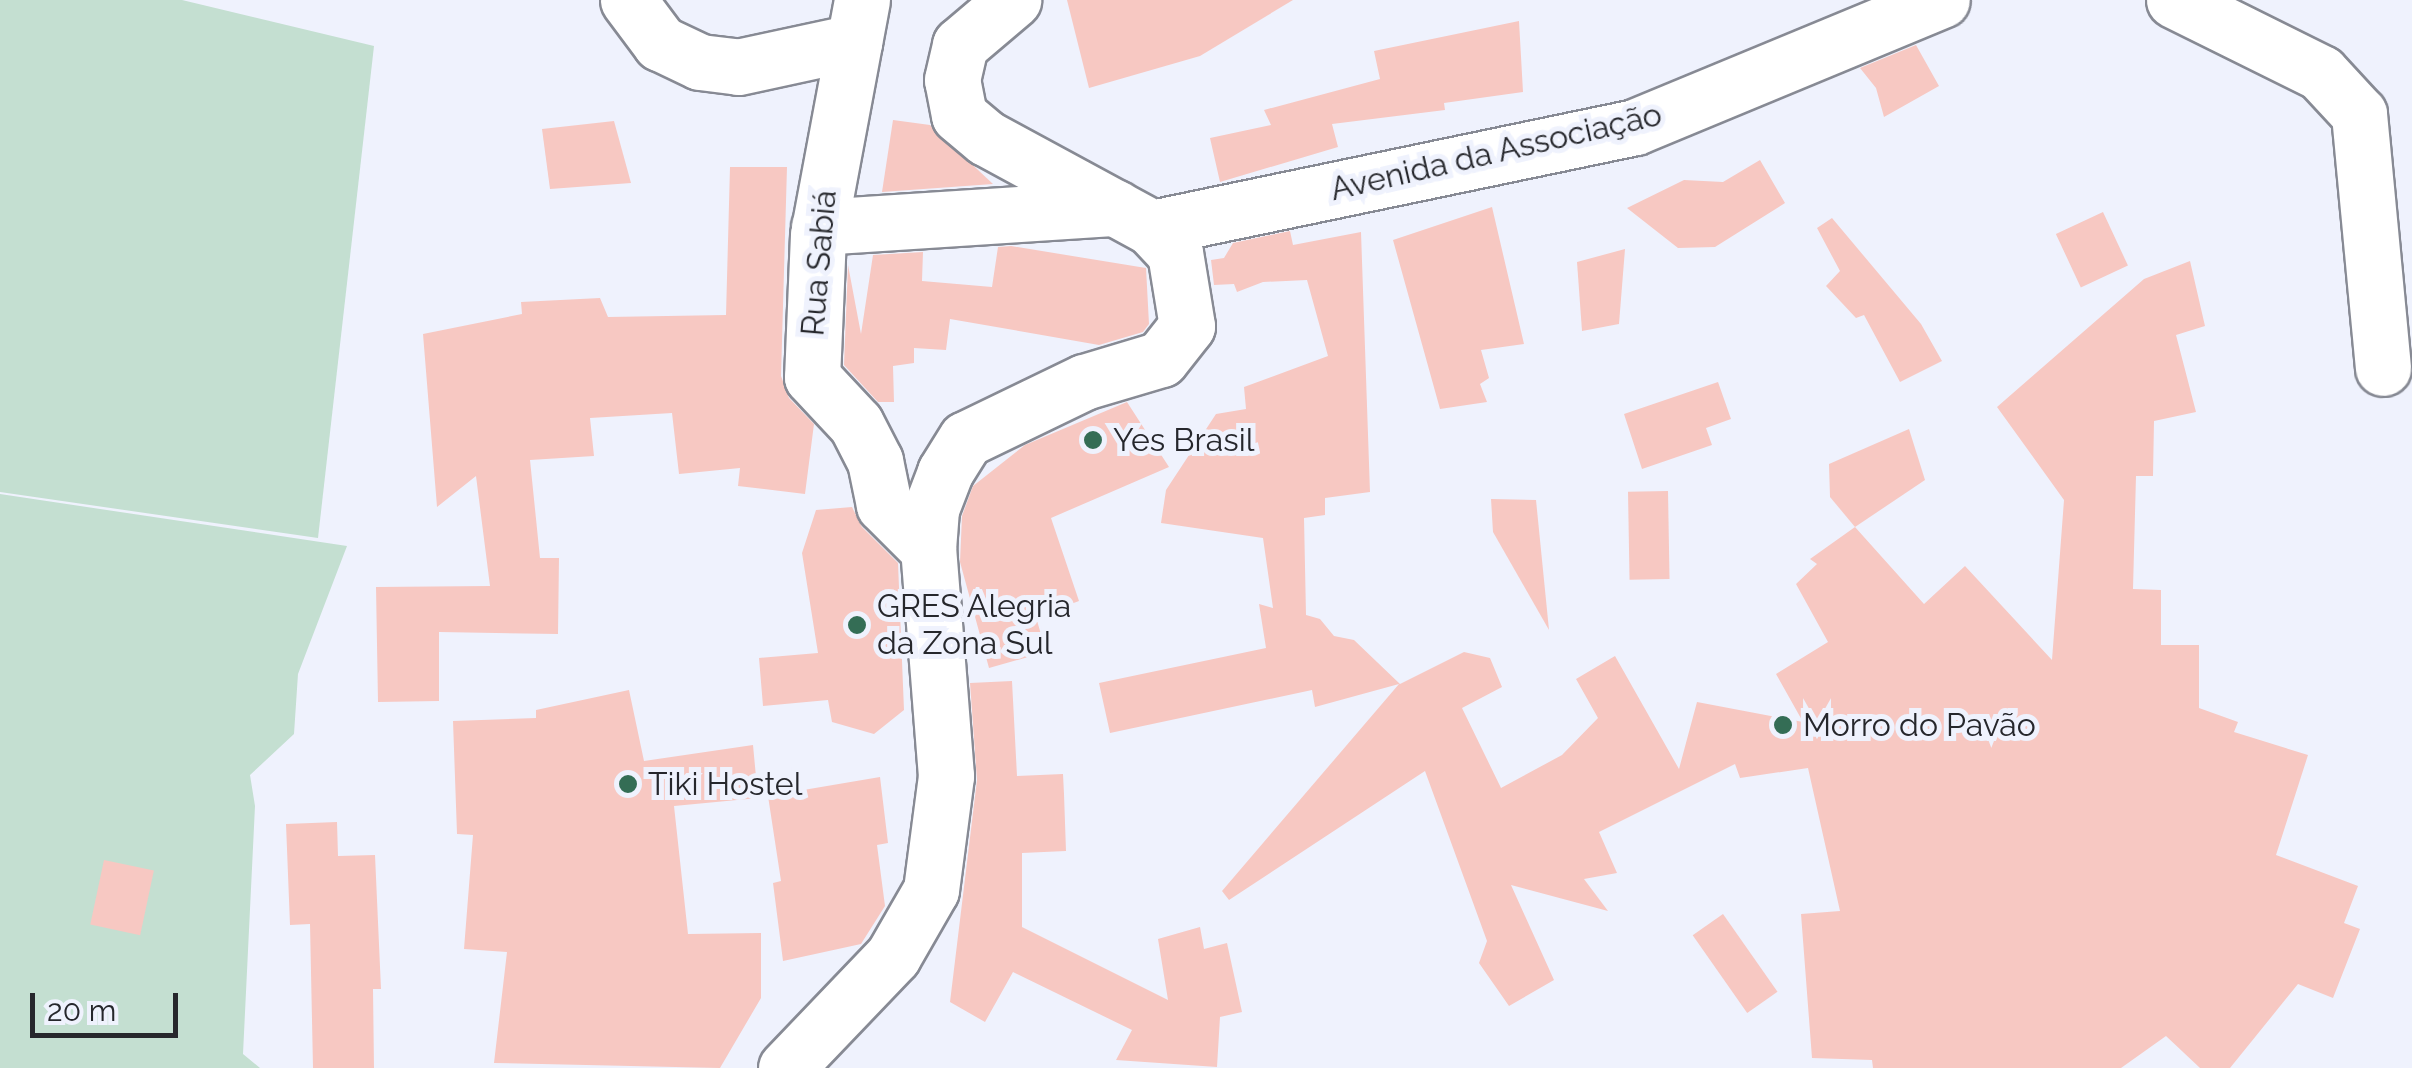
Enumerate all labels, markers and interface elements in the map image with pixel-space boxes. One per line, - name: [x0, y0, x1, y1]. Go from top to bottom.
- street label: Avenida da Associação: [1326, 95, 1666, 209]
- street label: Rua Sabiá: [793, 188, 845, 338]
- place label: Yes Brasil: [1113, 421, 1254, 459]
- marker: Yes Brasil: [1082, 429, 1104, 451]
- place label: GRES Alegria da Zona Sul: [877, 588, 1072, 663]
- marker: GRES Alegria da Zona Sul: [846, 614, 868, 636]
- place label: Morro do Pavão: [1803, 706, 2036, 744]
- marker: Morro do Pavão: [1772, 714, 1794, 736]
- place label: Tiki Hostel: [648, 765, 802, 803]
- marker: Tiki Hostel: [617, 773, 639, 795]
- scale bar: [35, 973, 182, 1035]
- text: 20 m: [47, 993, 116, 1028]

